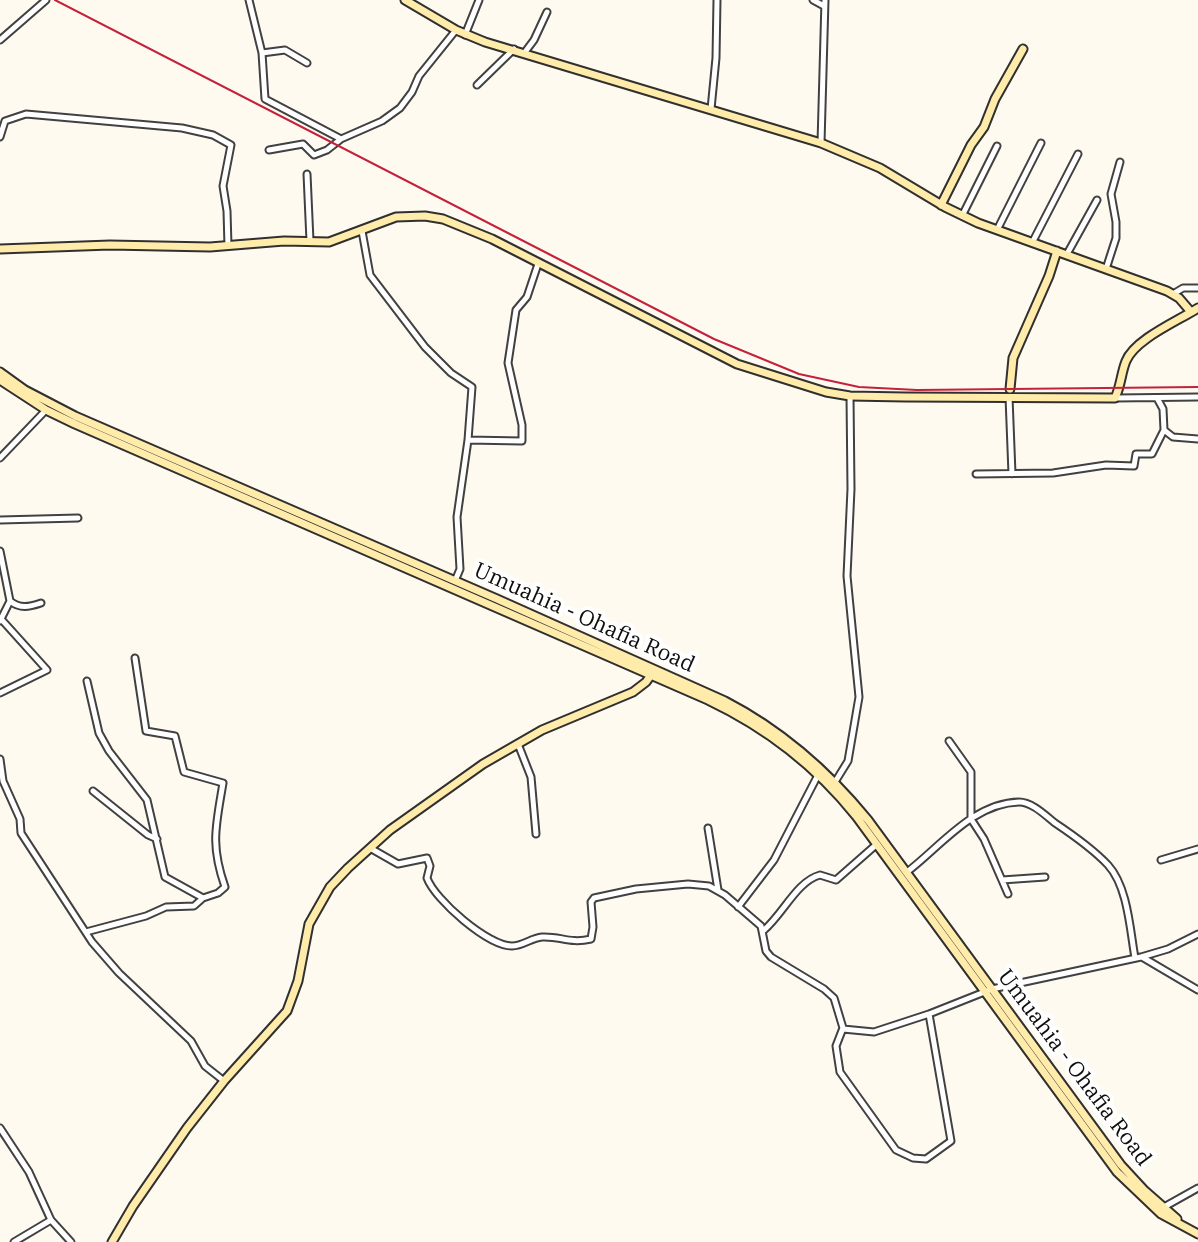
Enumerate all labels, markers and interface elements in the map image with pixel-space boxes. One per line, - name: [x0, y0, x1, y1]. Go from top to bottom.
- street label: Umuahia - Ohafia Road: [469, 557, 699, 679]
- street label: Umuahia - Ohafia Road: [991, 965, 1157, 1171]

